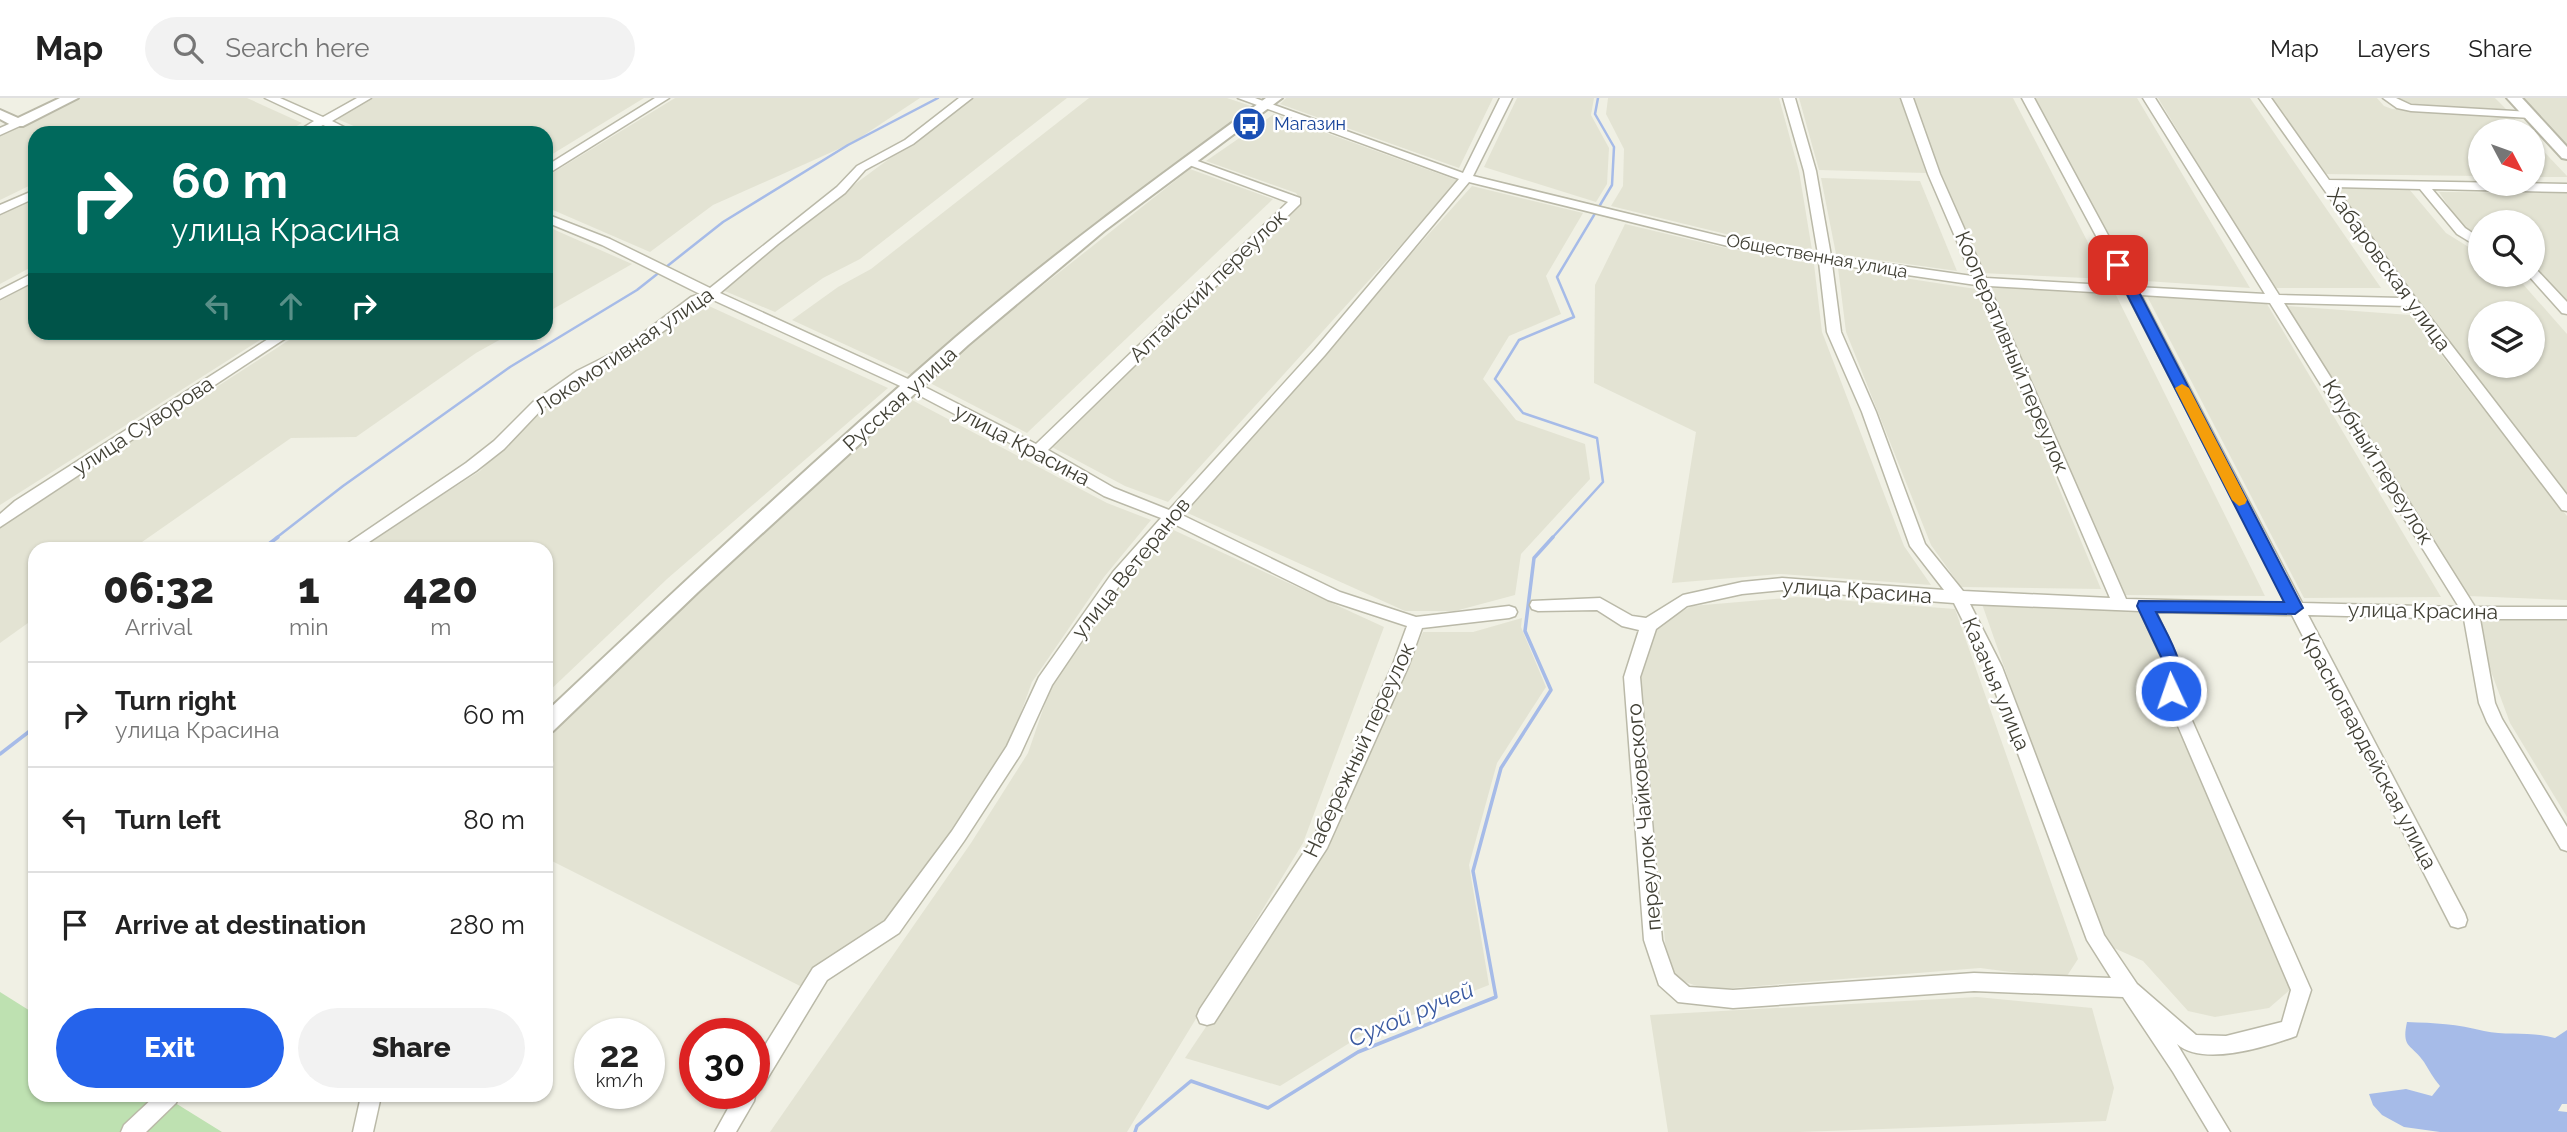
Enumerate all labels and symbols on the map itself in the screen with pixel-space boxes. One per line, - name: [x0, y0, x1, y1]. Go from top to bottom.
- bus stop icon: Магазин: [1230, 105, 1268, 143]
- place label: Магазин: [1274, 113, 1346, 134]
- north arrow: [2468, 119, 2544, 196]
- street label: Хабаровская улица: [2322, 184, 2457, 356]
- street label: Алтайский переулок: [1124, 204, 1291, 367]
- street label: Кооперативный переулок: [1950, 227, 2075, 476]
- street label: Общественная улица: [1725, 229, 1909, 282]
- pin: [2088, 235, 2148, 295]
- street label: Локомотивная улица: [530, 281, 718, 420]
- street label: Русская улица: [838, 341, 962, 456]
- street label: улица Суворова: [68, 371, 218, 480]
- street label: Клубный переулок: [2318, 375, 2439, 549]
- street label: улица Красина: [950, 398, 1094, 491]
- street label: улица Ветеранов: [1066, 492, 1195, 643]
- street label: улица Красина: [1781, 573, 1933, 608]
- street label: улица Красина: [2348, 597, 2498, 624]
- street label: Казачья улица: [1957, 614, 2036, 754]
- street label: Красногвардейская улица: [2296, 628, 2442, 873]
- street label: Набережный переулок: [1298, 638, 1419, 861]
- position arrow: [2134, 654, 2208, 728]
- street label: переулок Чайковского: [1621, 702, 1666, 932]
- water label: Сухой ручей: [1344, 975, 1477, 1052]
- speed limit sign: 30: [679, 1018, 770, 1109]

